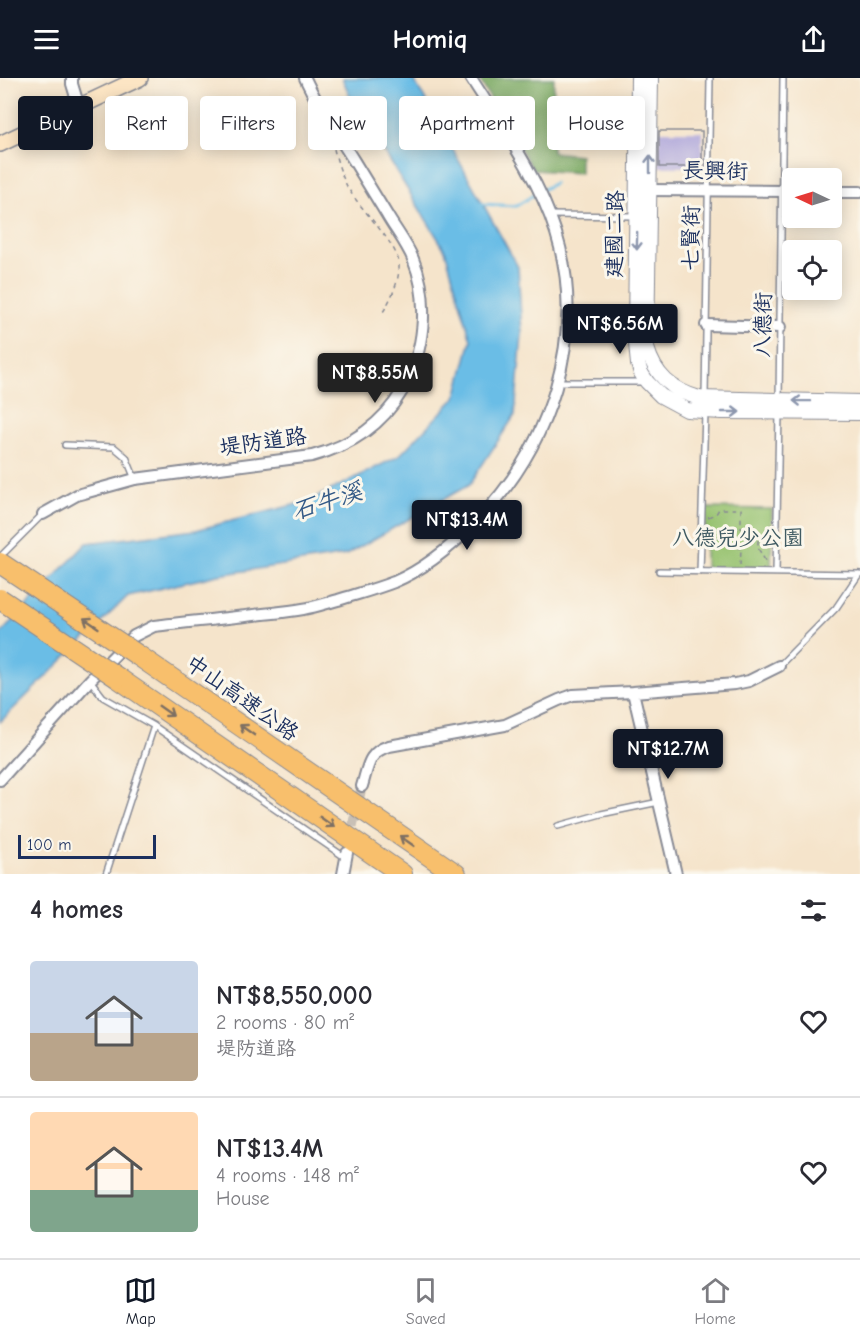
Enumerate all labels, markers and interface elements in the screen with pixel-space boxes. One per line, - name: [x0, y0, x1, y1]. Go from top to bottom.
- icon: menu: [30, 23, 63, 56]
- icon: share: [797, 23, 830, 56]
- text: Homiq: [392, 24, 468, 55]
- chip: Buy: [18, 96, 93, 150]
- chip: Rent: [105, 96, 188, 150]
- chip: Filters: [200, 96, 296, 150]
- chip: New: [308, 96, 387, 150]
- chip: Apartment: [399, 96, 535, 150]
- chip: House: [547, 96, 645, 150]
- one-way arrow: [644, 155, 656, 175]
- street label: 長興街: [682, 157, 748, 185]
- north arrow: [782, 168, 842, 228]
- map controls: [782, 168, 842, 300]
- street label: 建國二路: [601, 190, 629, 278]
- street label: 七賢街: [677, 205, 705, 271]
- one-way arrow: [631, 231, 642, 251]
- button: locate: [782, 240, 842, 300]
- street label: 八德街: [749, 292, 777, 358]
- pin: NT$6.56M: [558, 304, 682, 355]
- text: NT$6.56M: [577, 312, 663, 335]
- pin: NT$8.55M: [313, 353, 437, 404]
- text: NT$8.55M: [332, 361, 418, 384]
- one-way arrow: [792, 395, 812, 407]
- one-way arrow: [721, 406, 741, 418]
- street label: 堤防道路: [218, 423, 308, 461]
- water label: 石牛溪: [288, 476, 367, 525]
- pin: NT$13.4M: [405, 500, 529, 551]
- text: NT$13.4M: [426, 508, 508, 531]
- park label: 八德兒少公園: [672, 525, 804, 551]
- one-way arrow: [83, 617, 99, 629]
- street label: 中山高速公路: [180, 649, 304, 747]
- one-way arrow: [158, 705, 174, 717]
- one-way arrow: [239, 724, 256, 736]
- pin: NT$12.7M: [606, 729, 730, 780]
- text: NT$12.7M: [627, 737, 709, 760]
- one-way arrow: [318, 816, 335, 828]
- scale bar: [18, 832, 156, 860]
- one-way arrow: [400, 835, 416, 847]
- text: 100 m: [27, 836, 71, 854]
- icon: filters: [797, 894, 830, 927]
- text: 4 homes: [30, 895, 123, 925]
- text: NT$8,550,000: [216, 981, 373, 1011]
- icon: home: [78, 985, 150, 1057]
- icon: heart: [797, 1005, 830, 1038]
- text: 2 rooms · 80 m²: [216, 1011, 354, 1034]
- text: 堤防道路: [216, 1037, 296, 1060]
- text: NT$13.4M: [216, 1134, 323, 1164]
- icon: home: [78, 1136, 150, 1208]
- icon: heart: [797, 1156, 830, 1189]
- text: 4 rooms · 148 m²: [216, 1164, 359, 1187]
- text: House: [216, 1187, 270, 1210]
- tab: Map: [124, 1274, 157, 1328]
- tab: Saved: [406, 1274, 446, 1328]
- tab: Home: [694, 1274, 736, 1328]

